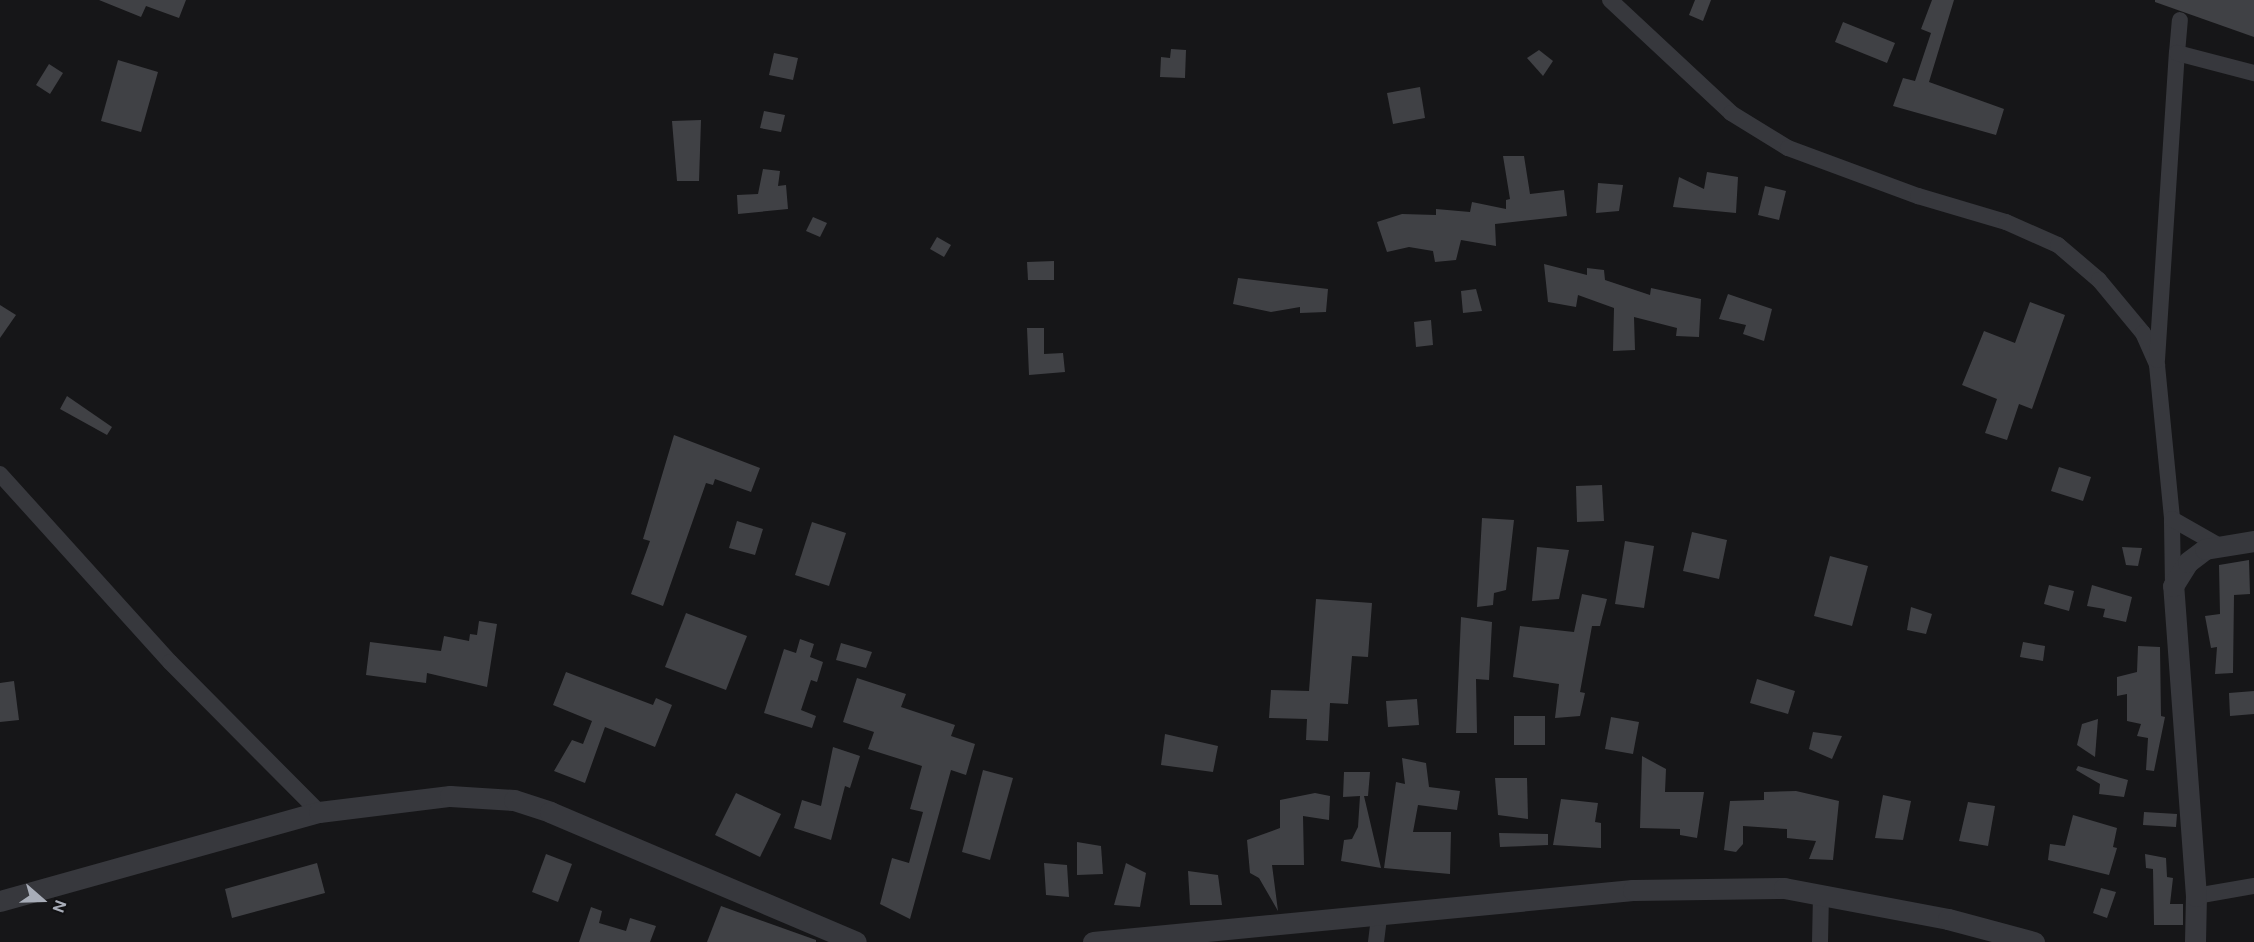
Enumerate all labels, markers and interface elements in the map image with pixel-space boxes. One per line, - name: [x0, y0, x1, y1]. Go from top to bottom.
- north arrow: [12, 870, 72, 930]
- text: N: [48, 897, 71, 915]

